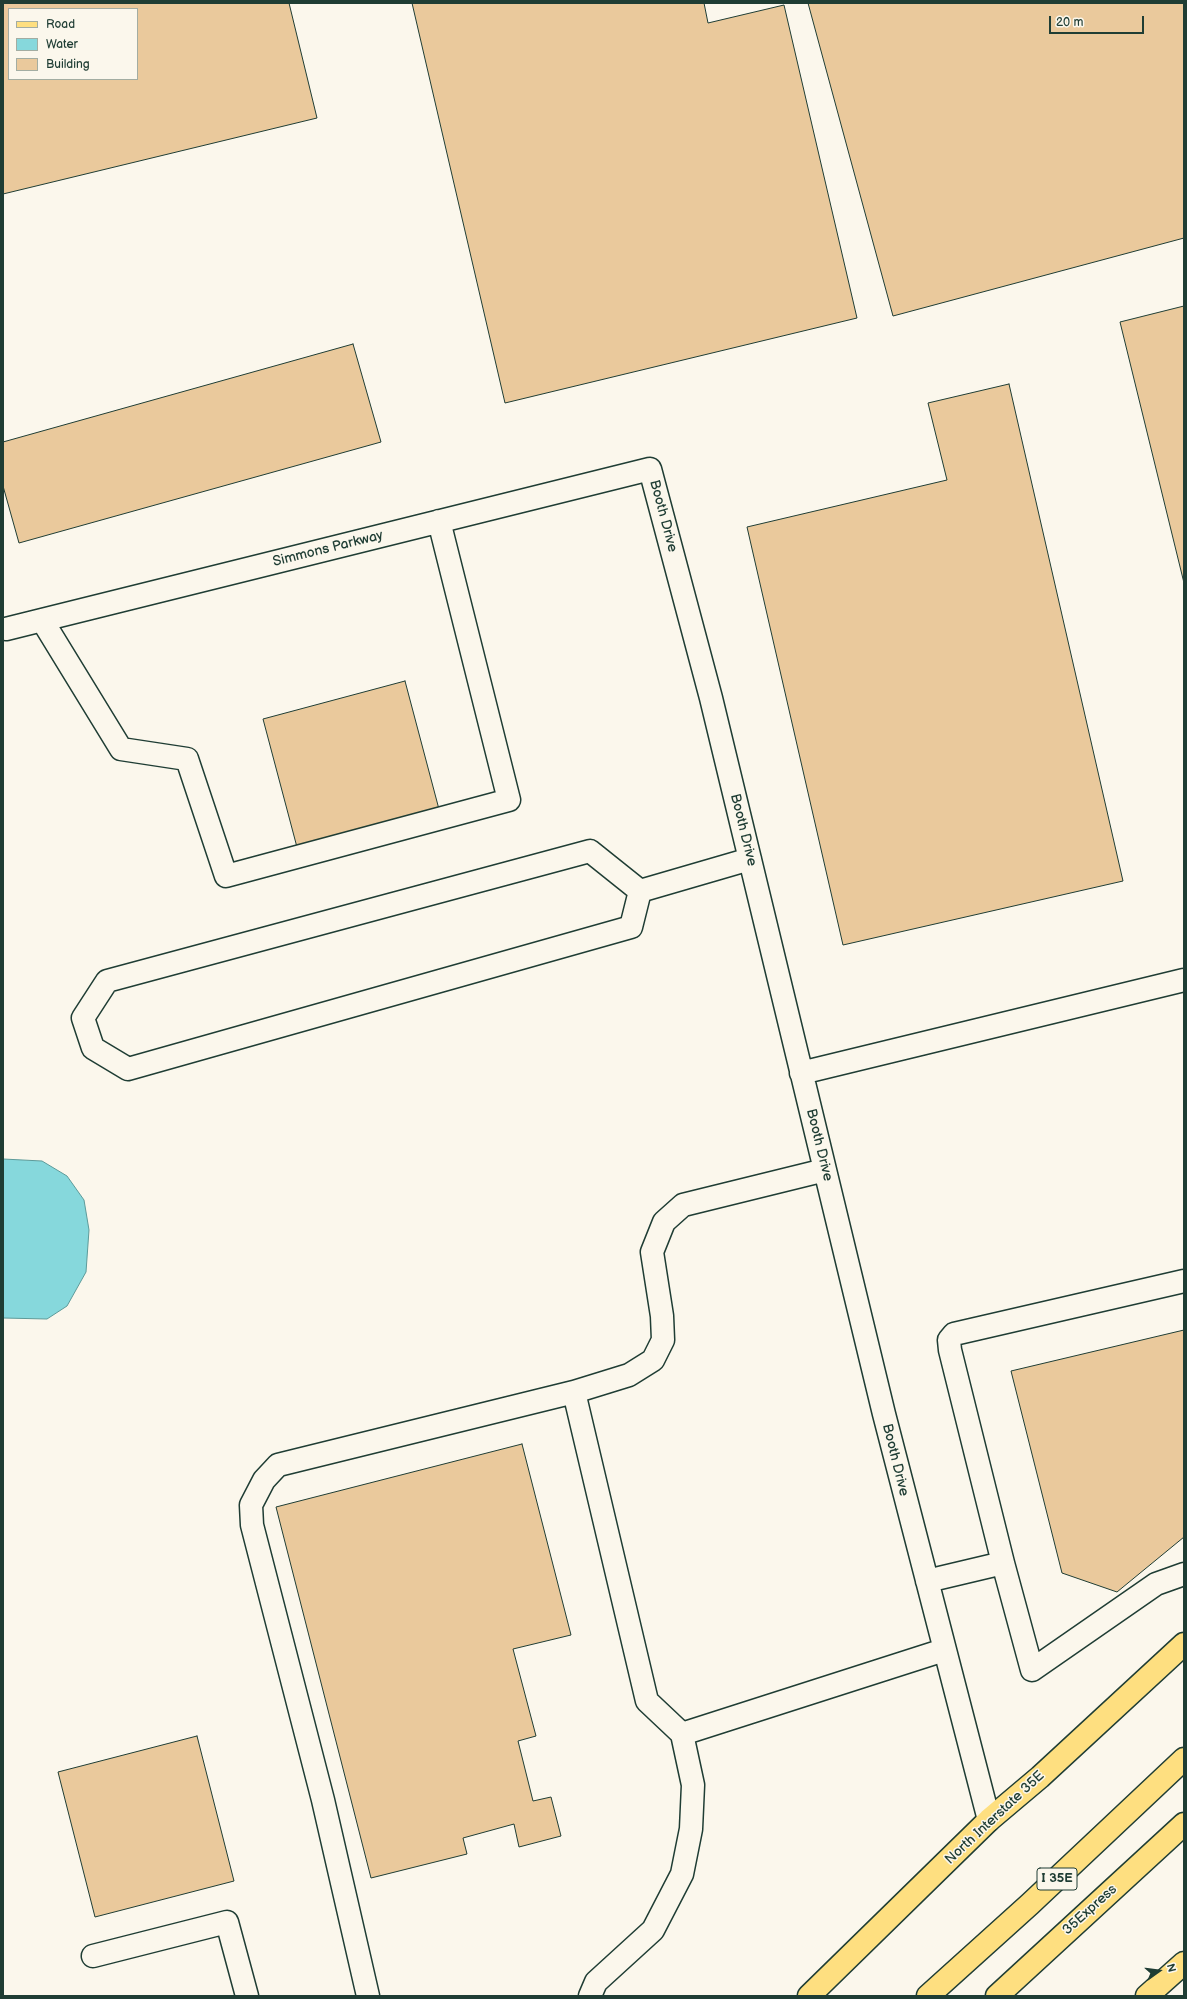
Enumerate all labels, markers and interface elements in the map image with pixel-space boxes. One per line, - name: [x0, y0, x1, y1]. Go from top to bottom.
- legend: [8, 8, 138, 80]
- scale bar: [1051, 8, 1146, 34]
- text: 20 m: [1056, 15, 1083, 30]
- text: Road: [46, 17, 75, 32]
- text: Water: [46, 37, 78, 52]
- text: Building: [46, 57, 90, 72]
- street label: Booth Drive: [645, 478, 681, 554]
- street label: Simmons Parkway: [271, 527, 385, 571]
- street label: Booth Drive: [726, 792, 760, 868]
- street label: Booth Drive: [802, 1107, 836, 1183]
- street label: Booth Drive: [878, 1422, 912, 1498]
- street label: North Interstate 35E: [942, 1768, 1048, 1868]
- road number: I 35E: [1037, 1868, 1077, 1890]
- street label: 35Express: [1059, 1881, 1121, 1939]
- north arrow: [1139, 1951, 1179, 1991]
- text: N: [1164, 1962, 1178, 1974]

